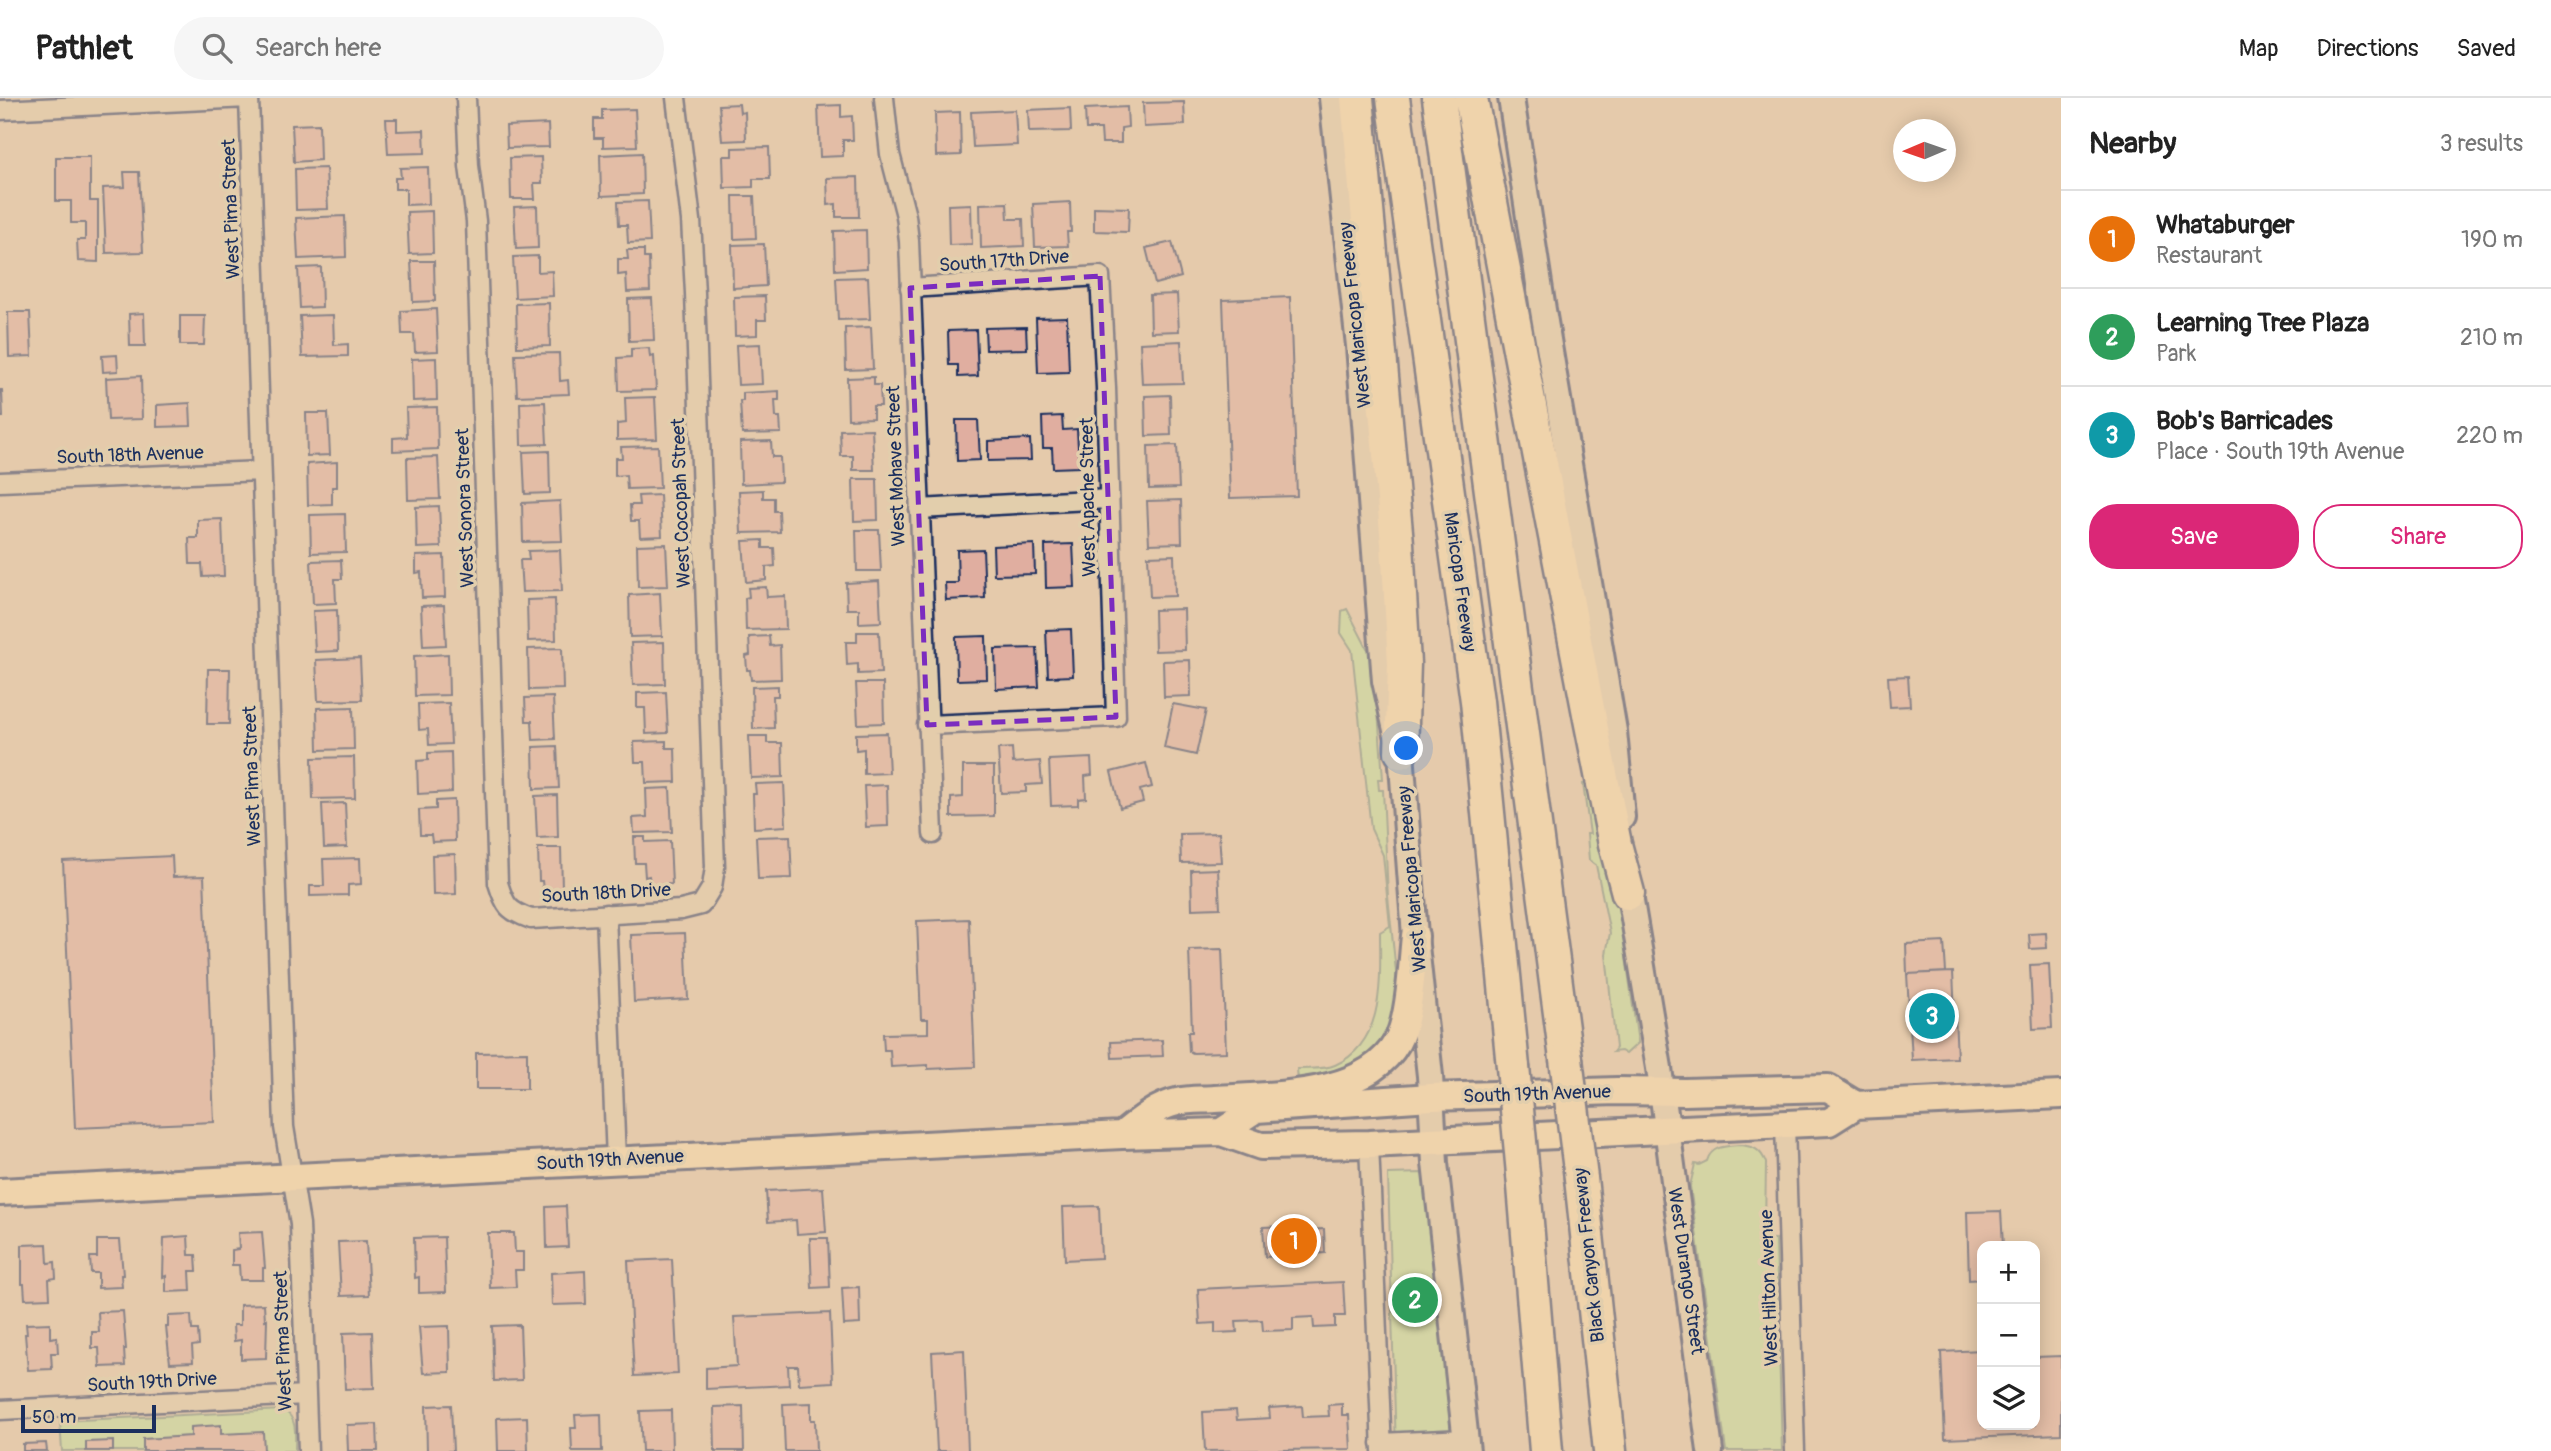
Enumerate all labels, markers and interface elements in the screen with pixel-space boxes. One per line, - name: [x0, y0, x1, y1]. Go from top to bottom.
- search box: [174, 17, 664, 80]
- text: Pathlet: [35, 28, 132, 69]
- icon: search: [198, 29, 236, 67]
- text: Search here: [254, 32, 381, 64]
- text: Map: [2239, 34, 2279, 63]
- text: Directions: [2317, 34, 2418, 63]
- text: Saved: [2456, 34, 2516, 63]
- north arrow: [1893, 119, 1956, 182]
- text: Nearby: [2089, 125, 2176, 162]
- text: 3 results: [2440, 129, 2523, 158]
- street label: West Pima Street: [217, 138, 245, 280]
- text: Whataburger: [2156, 209, 2295, 241]
- street label: West Maricopa Freeway: [1333, 221, 1377, 409]
- text: 1: [2108, 225, 2117, 254]
- text: 190 m: [2461, 225, 2523, 254]
- text: Restaurant: [2156, 241, 2262, 270]
- street label: South 17th Drive: [938, 244, 1070, 278]
- text: Learning Tree Plaza: [2156, 307, 2369, 339]
- text: 2: [2106, 323, 2118, 352]
- text: 210 m: [2460, 323, 2523, 352]
- text: Park: [2156, 339, 2196, 368]
- street label: West Mohave Street: [881, 385, 911, 547]
- text: Bob's Barricades: [2156, 405, 2333, 437]
- street label: West Cocopah Street: [666, 417, 696, 588]
- street label: West Apache Street: [1075, 417, 1101, 577]
- text: 3: [2106, 421, 2118, 450]
- text: 220 m: [2456, 421, 2523, 450]
- street label: West Sonora Street: [450, 428, 480, 588]
- text: Place · South 19th Avenue: [2156, 437, 2404, 466]
- street label: South 18th Avenue: [56, 440, 205, 470]
- button: Save: [2089, 504, 2299, 569]
- button: Share: [2313, 504, 2523, 569]
- street label: Maricopa Freeway: [1438, 511, 1482, 653]
- street label: West Pima Street: [238, 705, 266, 847]
- your location: [1389, 731, 1423, 765]
- street label: West Maricopa Freeway: [1392, 785, 1432, 973]
- street label: South 18th Drive: [541, 878, 672, 908]
- pin: 3: [1909, 990, 1955, 1042]
- street label: South 19th Avenue: [1463, 1079, 1612, 1109]
- street label: South 19th Avenue: [536, 1144, 685, 1176]
- street label: Black Canyon Freeway: [1568, 1166, 1610, 1344]
- street label: West Durango Street: [1662, 1186, 1710, 1356]
- street label: West Hilton Avenue: [1754, 1209, 1784, 1367]
- pin: 1: [1271, 1215, 1317, 1267]
- map controls: [1977, 1241, 2040, 1430]
- button: +: [1977, 1241, 2040, 1304]
- street label: West Pima Street: [269, 1270, 297, 1412]
- pin: 2: [1392, 1274, 1438, 1326]
- button: −: [1977, 1304, 2040, 1367]
- street label: South 19th Drive: [86, 1367, 218, 1397]
- button: layers: [1977, 1367, 2040, 1430]
- scale bar: [21, 1402, 156, 1434]
- text: 50 m: [32, 1405, 76, 1429]

